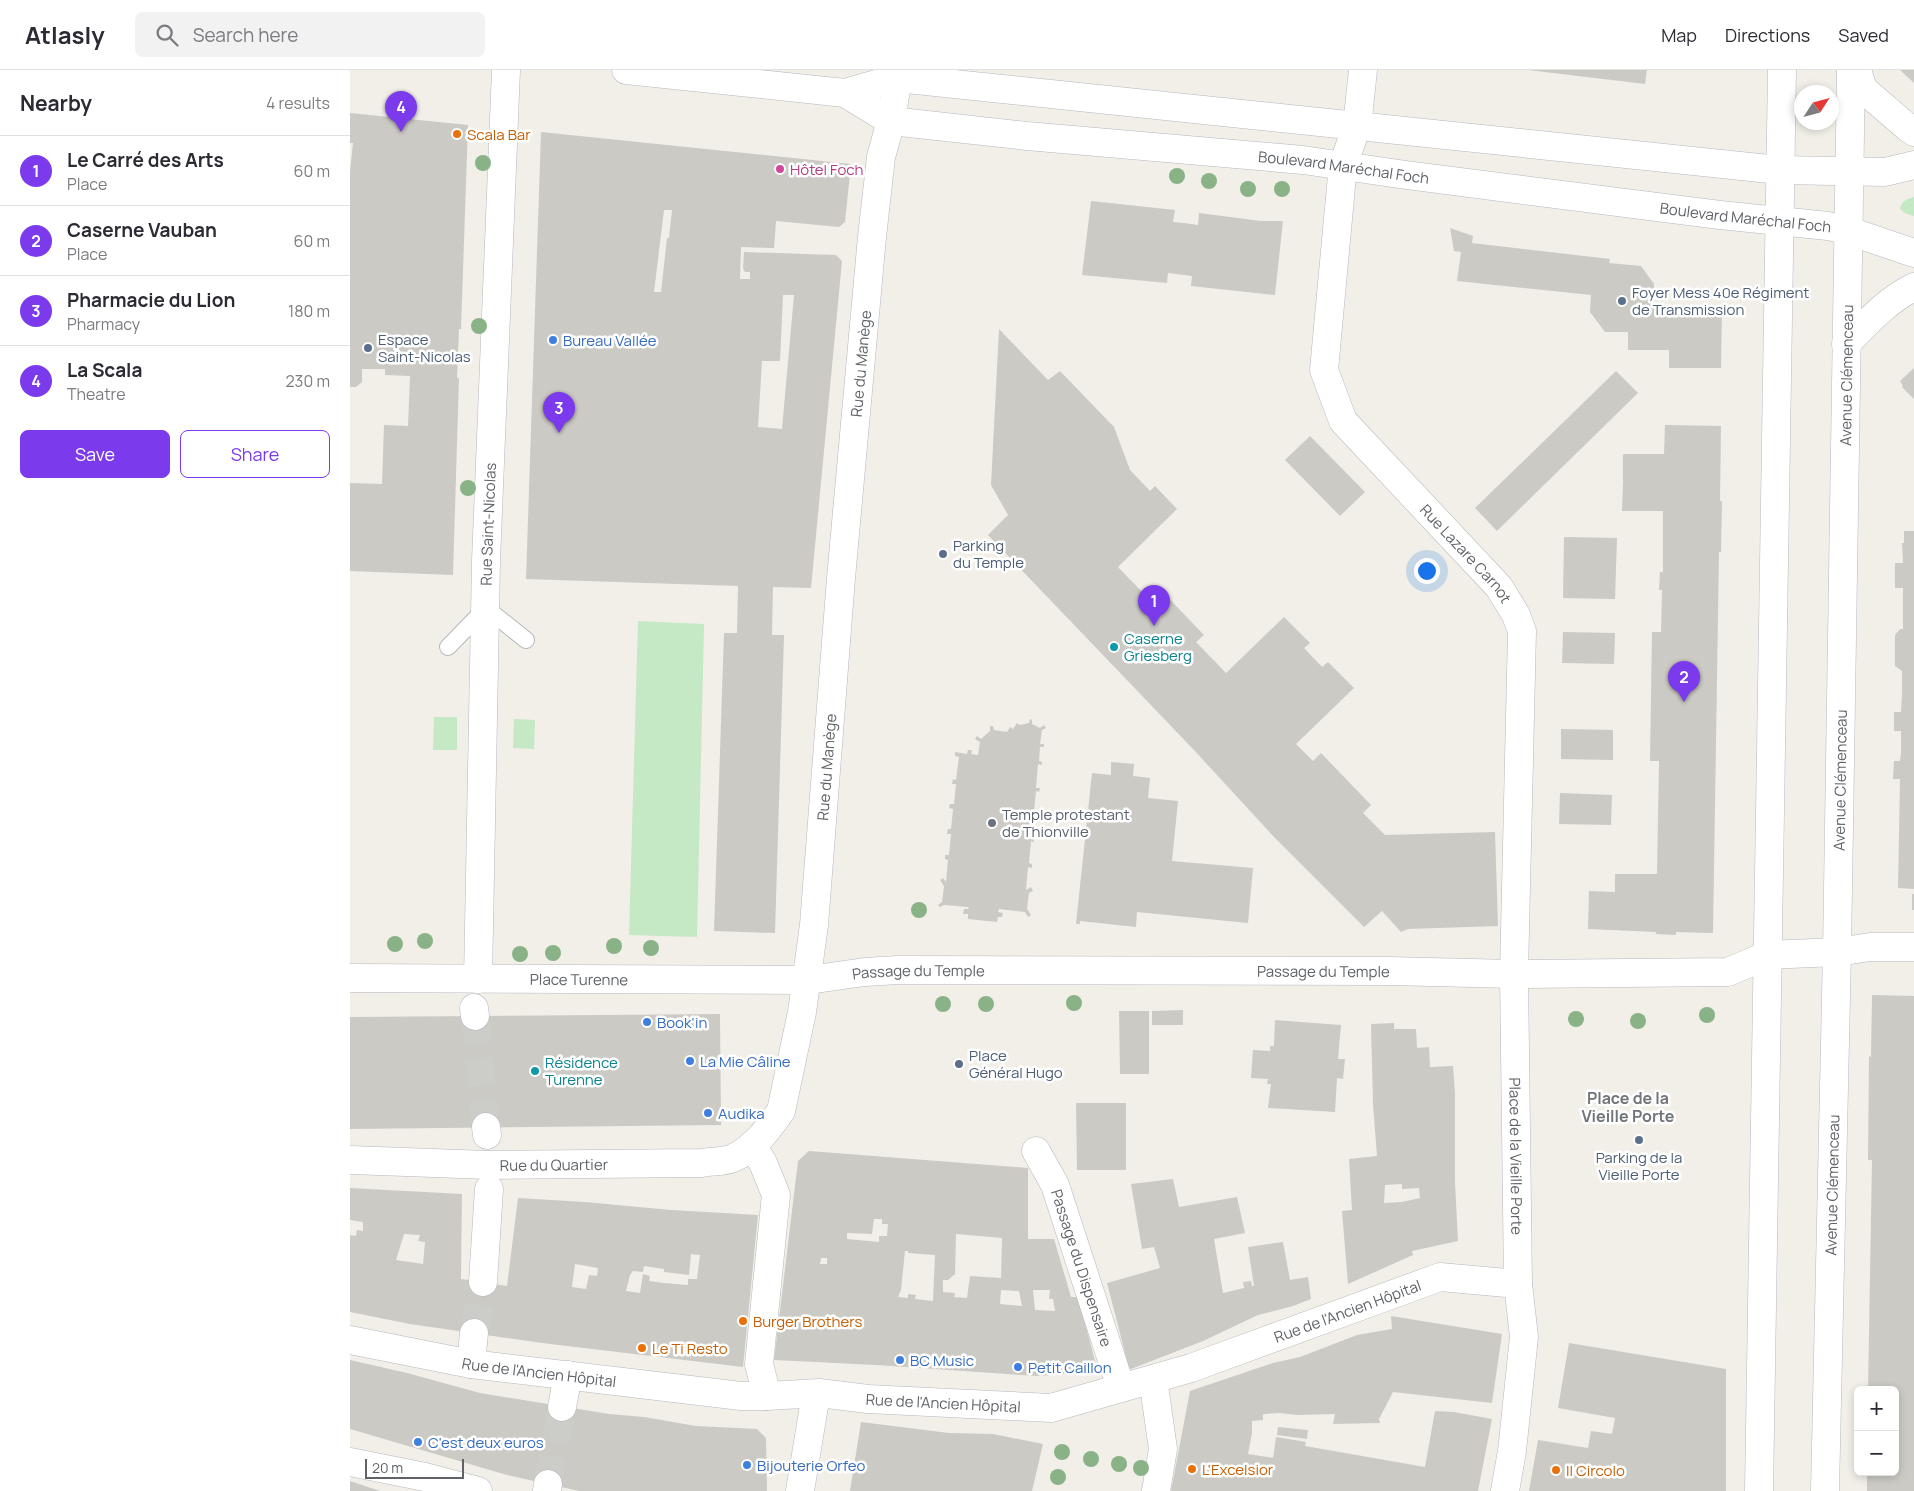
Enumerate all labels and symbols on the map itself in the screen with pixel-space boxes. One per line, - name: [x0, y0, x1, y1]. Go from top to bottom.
- north arrow: [1794, 85, 1839, 130]
- pin: 4: [385, 91, 417, 132]
- place label: Scala Bar: [467, 124, 531, 145]
- marker: Scala Bar: [451, 128, 463, 140]
- street label: Boulevard Maréchal Foch: [1257, 146, 1431, 188]
- place label: Hôtel Foch: [790, 159, 864, 180]
- marker: Hôtel Foch: [774, 163, 786, 175]
- street label: Boulevard Maréchal Foch: [1659, 197, 1832, 237]
- place label: Foyer Mess 40e Régiment de Transmission: [1632, 282, 1809, 320]
- marker: Foyer Mess 40e Régiment de Transmission: [1616, 295, 1628, 307]
- street label: Avenue Clémenceau: [1835, 304, 1858, 446]
- street label: Rue du Manège: [845, 309, 876, 418]
- place label: Espace Saint-Nicolas: [378, 329, 471, 367]
- place label: Bureau Vallée: [563, 330, 657, 351]
- marker: Bureau Vallée: [547, 334, 559, 346]
- marker: Espace Saint-Nicolas: [362, 342, 374, 354]
- pin: 3: [543, 392, 575, 433]
- street label: Rue Saint-Nicolas: [475, 462, 501, 586]
- street label: Rue Lazare Carnot: [1416, 499, 1517, 607]
- place label: Parking du Temple: [953, 535, 1024, 573]
- marker: Parking du Temple: [937, 548, 949, 560]
- your location: [1414, 558, 1440, 584]
- pin: 1: [1138, 585, 1170, 626]
- place label: Caserne Griesberg: [1124, 628, 1192, 666]
- marker: Caserne Griesberg: [1108, 641, 1120, 653]
- pin: 2: [1668, 661, 1700, 702]
- street label: Avenue Clémenceau: [1828, 709, 1851, 851]
- street label: Rue du Manège: [812, 713, 841, 821]
- place label: Temple protestant de Thionville: [1002, 804, 1130, 842]
- marker: Temple protestant de Thionville: [986, 817, 998, 829]
- street label: Passage du Temple: [851, 959, 985, 984]
- street label: Passage du Temple: [1257, 960, 1390, 982]
- street label: Place Turenne: [530, 968, 628, 990]
- place label: Book'in: [657, 1012, 708, 1033]
- marker: Book'in: [641, 1016, 653, 1028]
- place label: Place Général Hugo: [969, 1045, 1063, 1083]
- place label: La Mie Câline: [700, 1051, 791, 1072]
- place label: Résidence Turenne: [545, 1052, 618, 1090]
- marker: La Mie Câline: [684, 1055, 696, 1067]
- marker: Place Général Hugo: [953, 1058, 965, 1070]
- marker: Résidence Turenne: [529, 1065, 541, 1077]
- street label: Place de la Vieille Porte: [1505, 1077, 1528, 1235]
- district label: Place de la Vieille Porte: [1582, 1087, 1675, 1127]
- place label: Audika: [718, 1103, 765, 1124]
- marker: Audika: [702, 1107, 714, 1119]
- street label: Avenue Clémenceau: [1820, 1114, 1844, 1256]
- marker: Parking de la Vieille Porte: [1633, 1134, 1645, 1146]
- place label: Parking de la Vieille Porte: [1596, 1147, 1682, 1185]
- street label: Rue du Quartier: [500, 1153, 609, 1175]
- street label: Passage du Dispensaire: [1047, 1186, 1117, 1349]
- street label: Rue de l'Ancien Hôpital: [1271, 1274, 1424, 1347]
- place label: Burger Brothers: [753, 1311, 862, 1332]
- marker: Burger Brothers: [737, 1315, 749, 1327]
- place label: Le Ti Resto: [652, 1338, 728, 1359]
- marker: Le Ti Resto: [636, 1342, 648, 1354]
- place label: BC Music: [910, 1350, 974, 1371]
- street label: Rue de l'Ancien Hôpital: [460, 1352, 617, 1392]
- marker: BC Music: [894, 1354, 906, 1366]
- place label: Petit Caillon: [1028, 1357, 1112, 1378]
- marker: Petit Caillon: [1012, 1361, 1024, 1373]
- street label: Rue de l'Ancien Hôpital: [865, 1388, 1021, 1417]
- place label: C'est deux euros: [428, 1432, 544, 1453]
- marker: C'est deux euros: [412, 1436, 424, 1448]
- place label: Bijouterie Orfeo: [757, 1455, 865, 1476]
- scale bar: [365, 1456, 464, 1479]
- marker: Bijouterie Orfeo: [741, 1459, 753, 1471]
- place label: L'Excelsior: [1202, 1459, 1274, 1480]
- place label: Il Circolo: [1566, 1460, 1625, 1481]
- marker: L'Excelsior: [1186, 1463, 1198, 1475]
- marker: Il Circolo: [1550, 1464, 1562, 1476]

